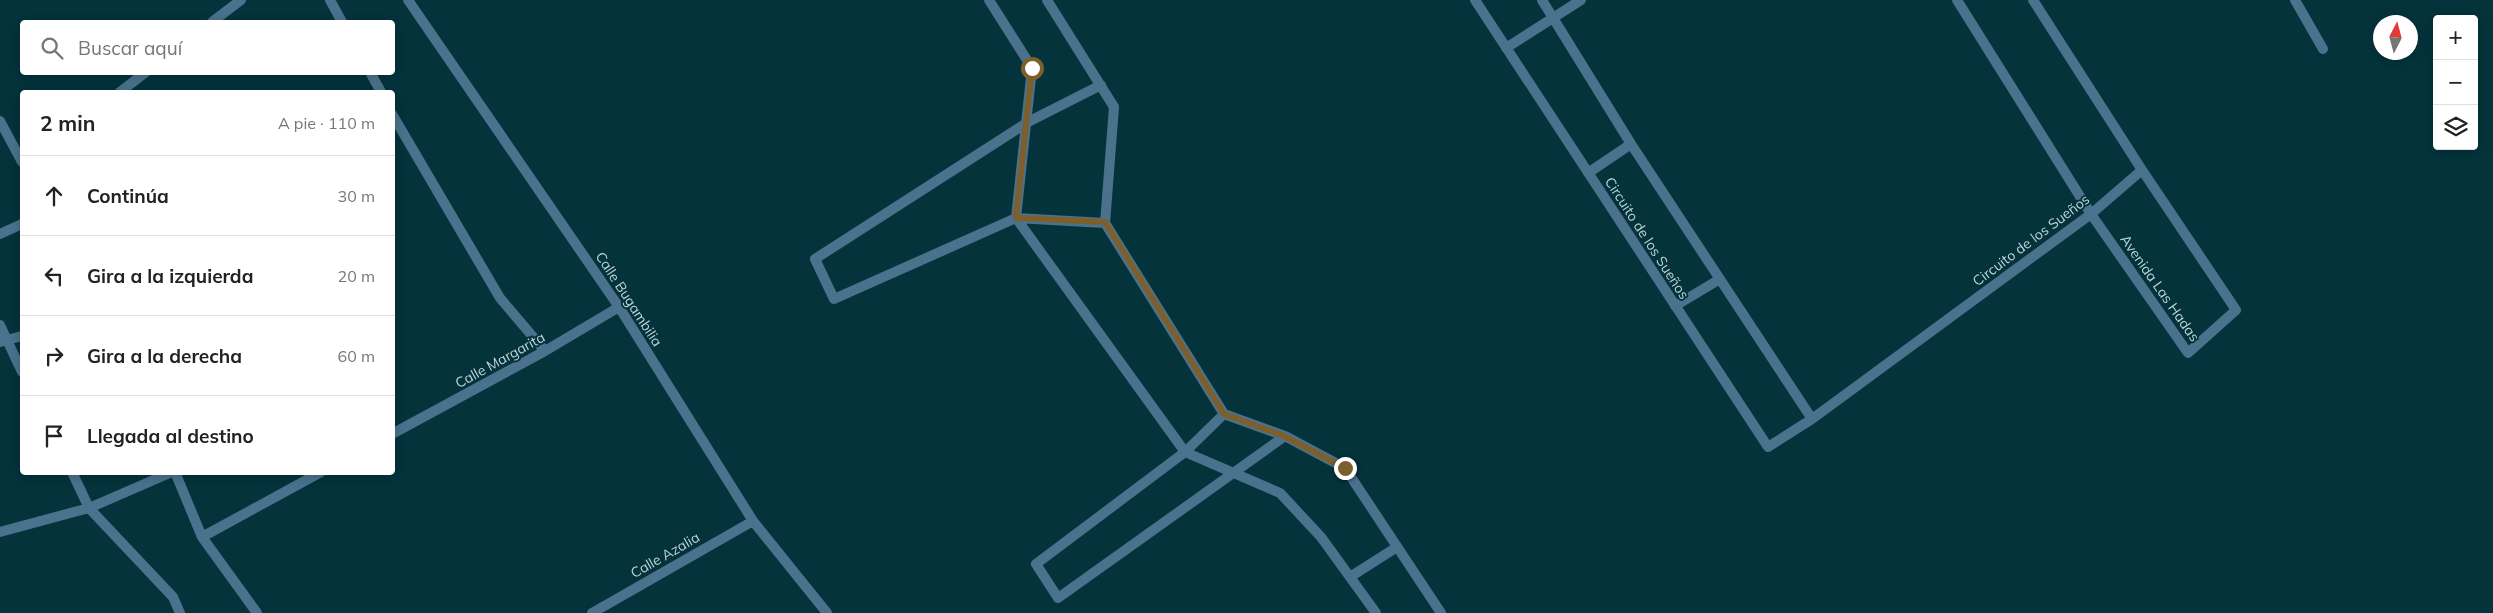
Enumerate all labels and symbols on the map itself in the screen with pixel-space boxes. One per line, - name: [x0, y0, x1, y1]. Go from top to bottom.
- north arrow: [2373, 15, 2418, 60]
- route start: [1021, 57, 1044, 80]
- street label: Circuito de los Sueños: [1601, 174, 1693, 302]
- street label: Circuito de los Sueños: [1969, 190, 2093, 290]
- street label: Avenida Las Hadas: [2116, 231, 2204, 345]
- street label: Calle Bugambilia: [592, 248, 666, 350]
- street label: Calle Margarita: [452, 328, 548, 392]
- route end: [1334, 457, 1357, 480]
- street label: Calle Azalia: [627, 528, 703, 582]

